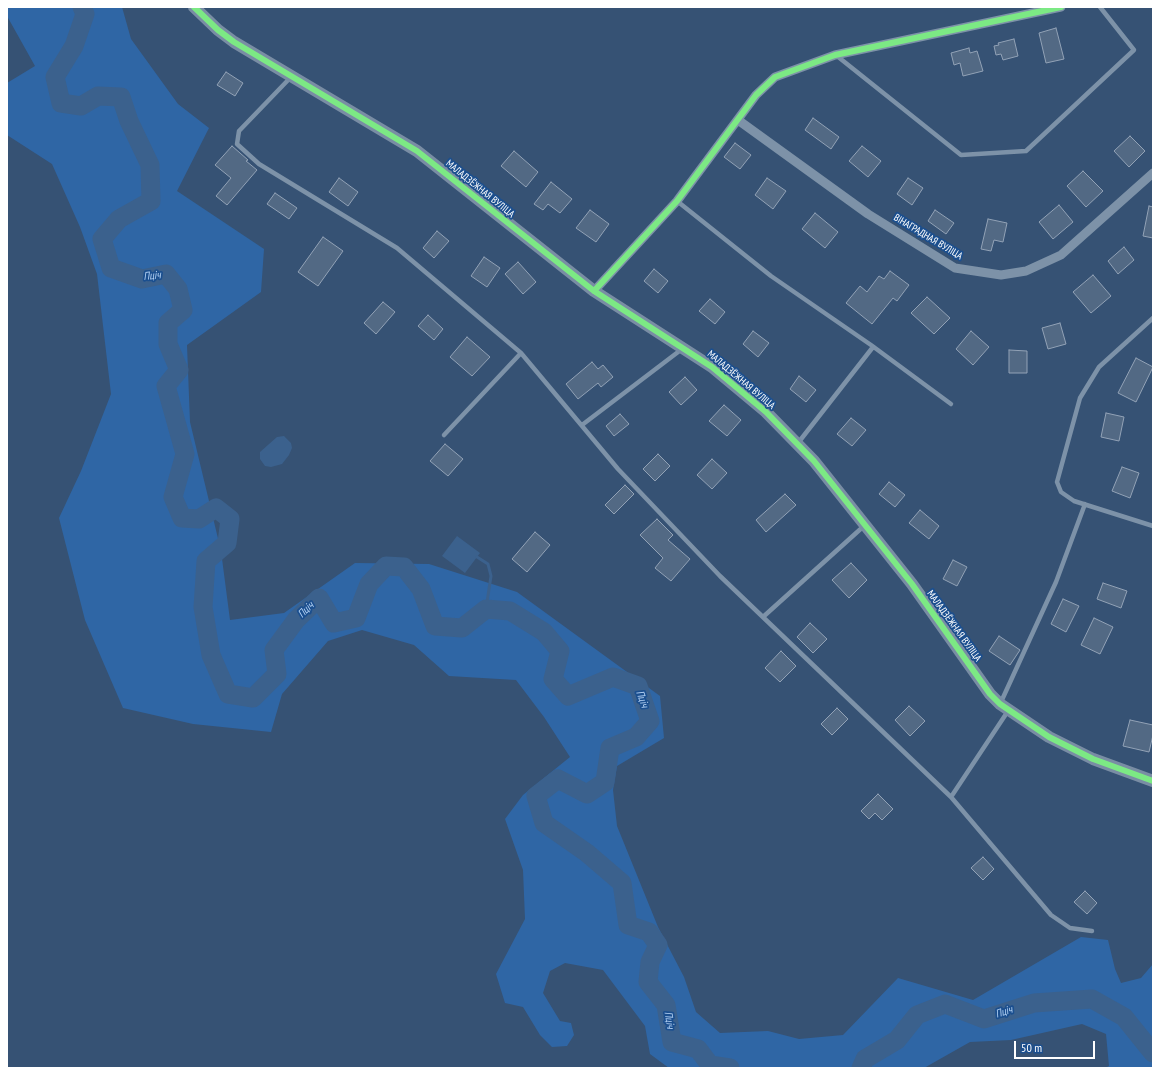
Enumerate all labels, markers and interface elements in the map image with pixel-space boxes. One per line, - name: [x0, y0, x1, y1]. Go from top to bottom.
- street label: МАЛАДЗЁЖНАЯ ВУЛІЦА: [443, 158, 517, 220]
- street label: ВІНАГРАДНАЯ ВУЛІЦА: [891, 212, 965, 262]
- water label: Пціч: [143, 269, 161, 283]
- street label: МАЛАДЗЁЖНАЯ ВУЛІЦА: [705, 348, 777, 412]
- street label: МАЛАДЗЁЖНАЯ ВУЛІЦА: [924, 588, 984, 664]
- water label: Пціч: [295, 599, 317, 621]
- water label: Пціч: [633, 689, 651, 709]
- water label: Пціч: [994, 1003, 1014, 1021]
- water label: Пціч: [661, 1010, 677, 1030]
- scale bar: [1016, 1033, 1097, 1059]
- text: 50 m: [1021, 1040, 1042, 1055]

